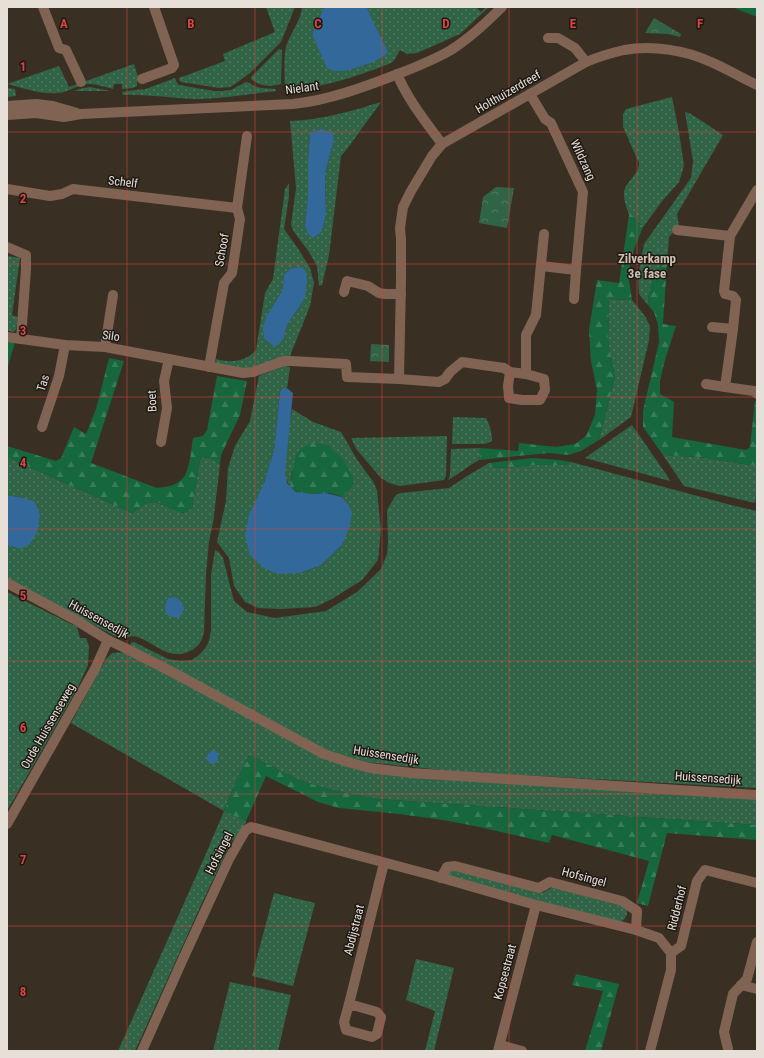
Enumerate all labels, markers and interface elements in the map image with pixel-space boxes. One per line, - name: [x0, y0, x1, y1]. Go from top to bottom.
- text: A: [60, 16, 68, 31]
- text: B: [187, 16, 195, 31]
- text: C: [314, 16, 322, 31]
- text: D: [442, 16, 450, 31]
- text: E: [570, 16, 577, 31]
- text: F: [697, 16, 703, 31]
- text: 1: [20, 59, 26, 74]
- street label: Holthuizerdreef: [473, 68, 543, 116]
- street label: Nielant: [284, 79, 320, 97]
- street label: Wildzang: [567, 137, 599, 183]
- street label: Schelf: [107, 173, 139, 191]
- text: 2: [20, 191, 27, 206]
- street label: Schoof: [212, 232, 232, 268]
- district label: Zilverkamp 3e fase: [618, 251, 676, 281]
- text: 3: [20, 323, 26, 338]
- street label: Silo: [101, 328, 121, 344]
- street label: Tas: [34, 373, 52, 393]
- street label: Boet: [145, 389, 159, 412]
- text: 4: [20, 455, 27, 470]
- text: 5: [20, 588, 27, 603]
- street label: Huissensedijk: [67, 597, 132, 641]
- street label: Oude Huissenseweg: [18, 681, 78, 771]
- text: 6: [20, 720, 27, 735]
- street label: Huissensedijk: [352, 743, 420, 767]
- street label: Huissensedijk: [674, 769, 742, 787]
- street label: Hofsingel: [202, 830, 236, 876]
- text: 7: [20, 852, 27, 867]
- street label: Hofsingel: [560, 864, 608, 890]
- street label: Ridderhof: [665, 884, 689, 932]
- street label: Abdijstraat: [341, 903, 367, 957]
- street label: Kopsestraat: [491, 942, 519, 1001]
- text: 8: [20, 984, 26, 999]

